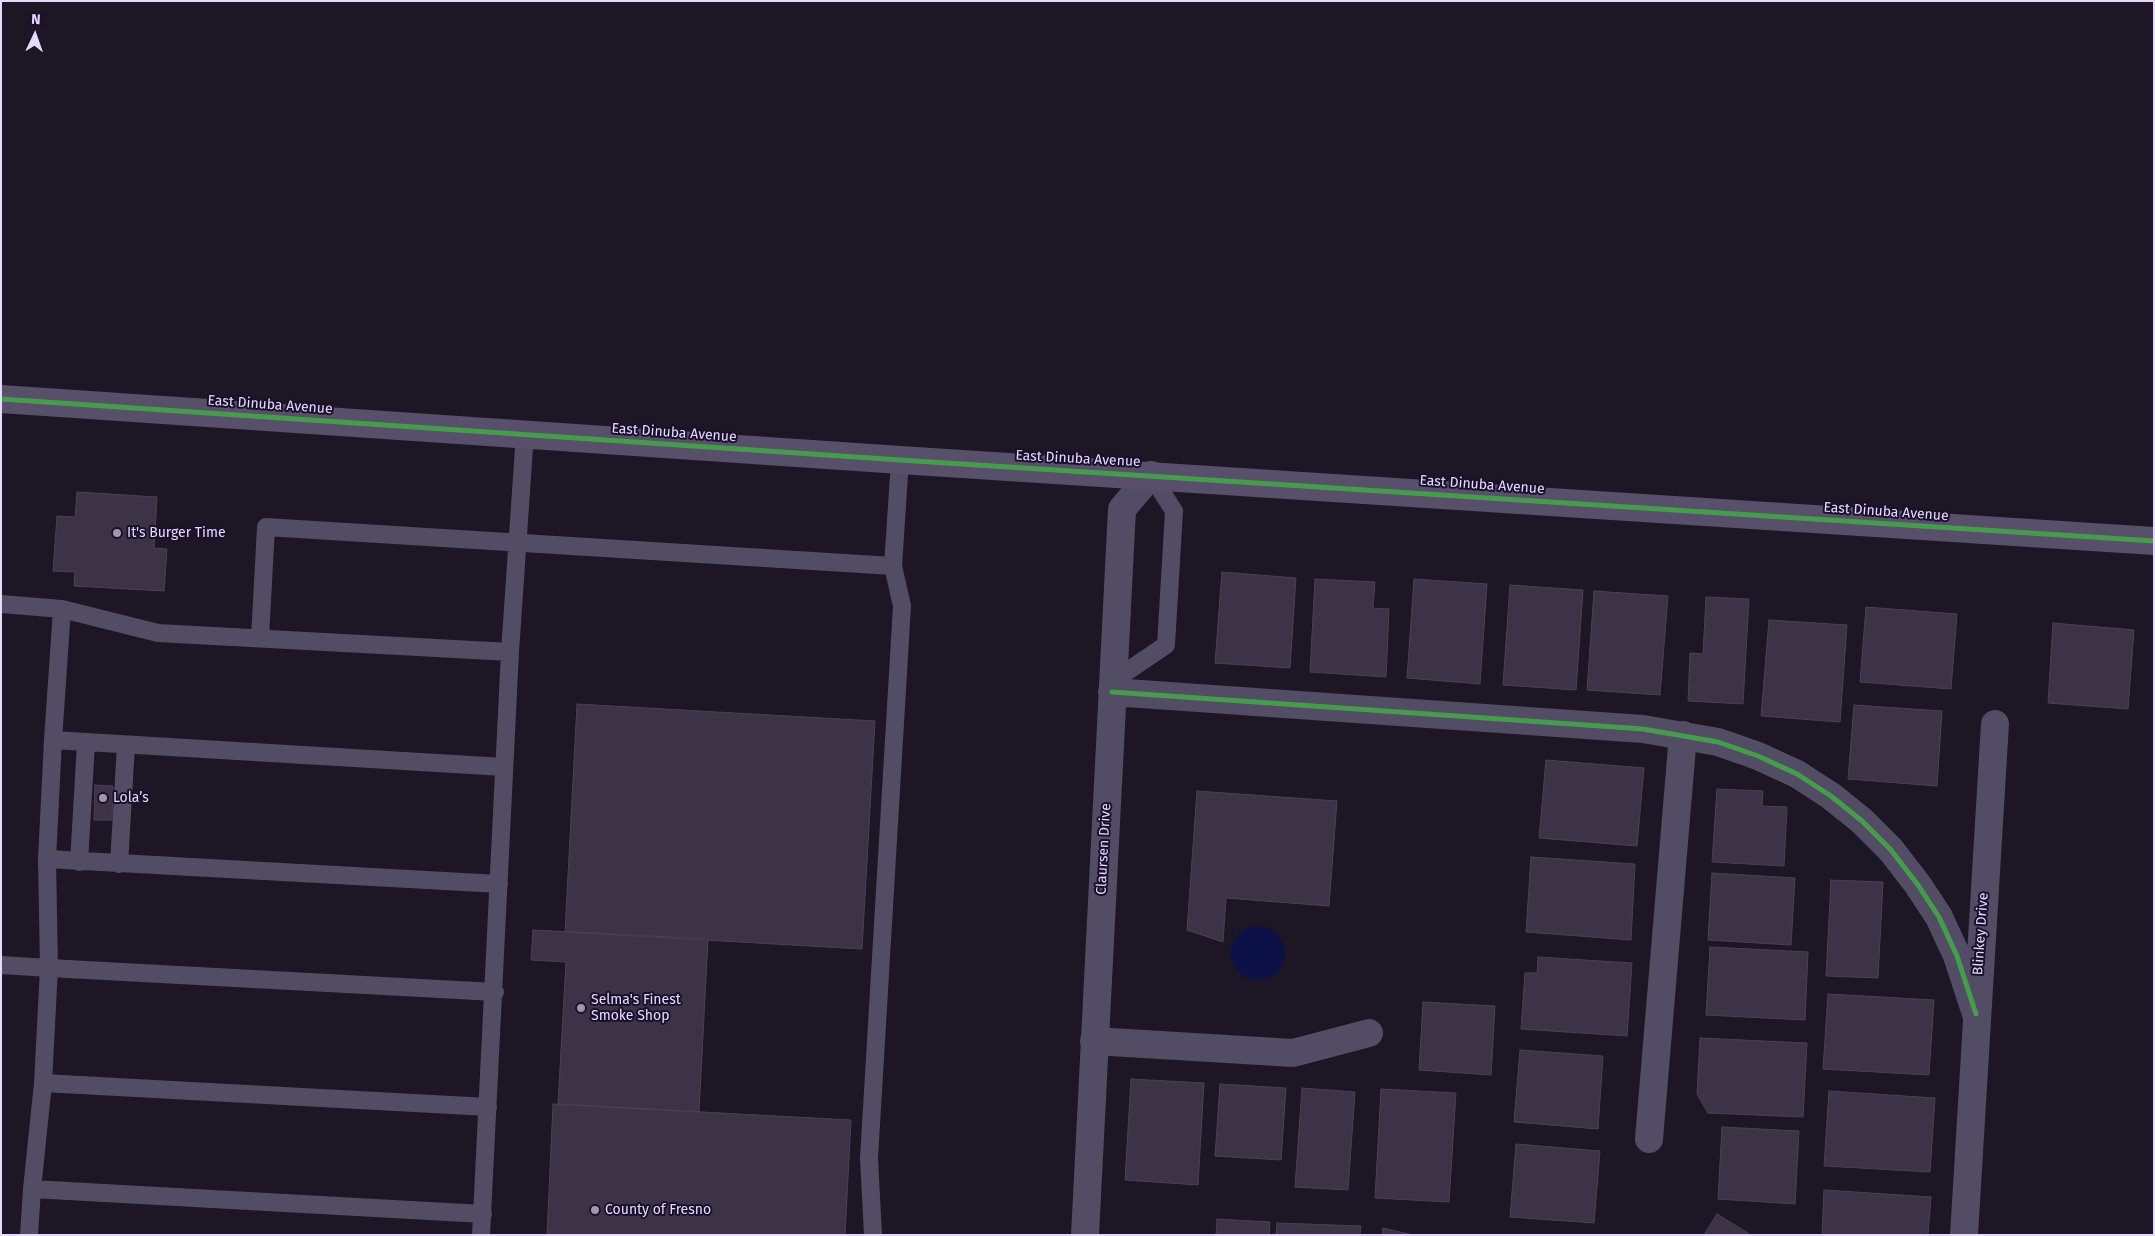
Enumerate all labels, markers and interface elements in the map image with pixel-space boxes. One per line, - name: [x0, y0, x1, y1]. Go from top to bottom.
- north arrow: [10, 10, 60, 60]
- text: N: [31, 11, 41, 28]
- street label: East Dinuba Avenue: [207, 392, 333, 418]
- street label: East Dinuba Avenue: [611, 420, 737, 446]
- street label: East Dinuba Avenue: [1015, 447, 1141, 471]
- street label: East Dinuba Avenue: [1419, 472, 1545, 498]
- street label: East Dinuba Avenue: [1823, 499, 1949, 525]
- place label: It's Burger Time: [127, 525, 226, 541]
- marker: It's Burger Time: [111, 527, 123, 539]
- place label: Lola’s: [113, 790, 149, 806]
- marker: Lola’s: [97, 792, 109, 804]
- street label: Claursen Drive: [1093, 803, 1115, 895]
- street label: Blinkey Drive: [1970, 892, 1992, 976]
- place label: Selma's Finest Smoke Shop: [591, 992, 681, 1024]
- marker: Selma's Finest Smoke Shop: [575, 1002, 587, 1014]
- place label: County of Fresno: [605, 1202, 711, 1218]
- marker: County of Fresno: [589, 1204, 601, 1216]

